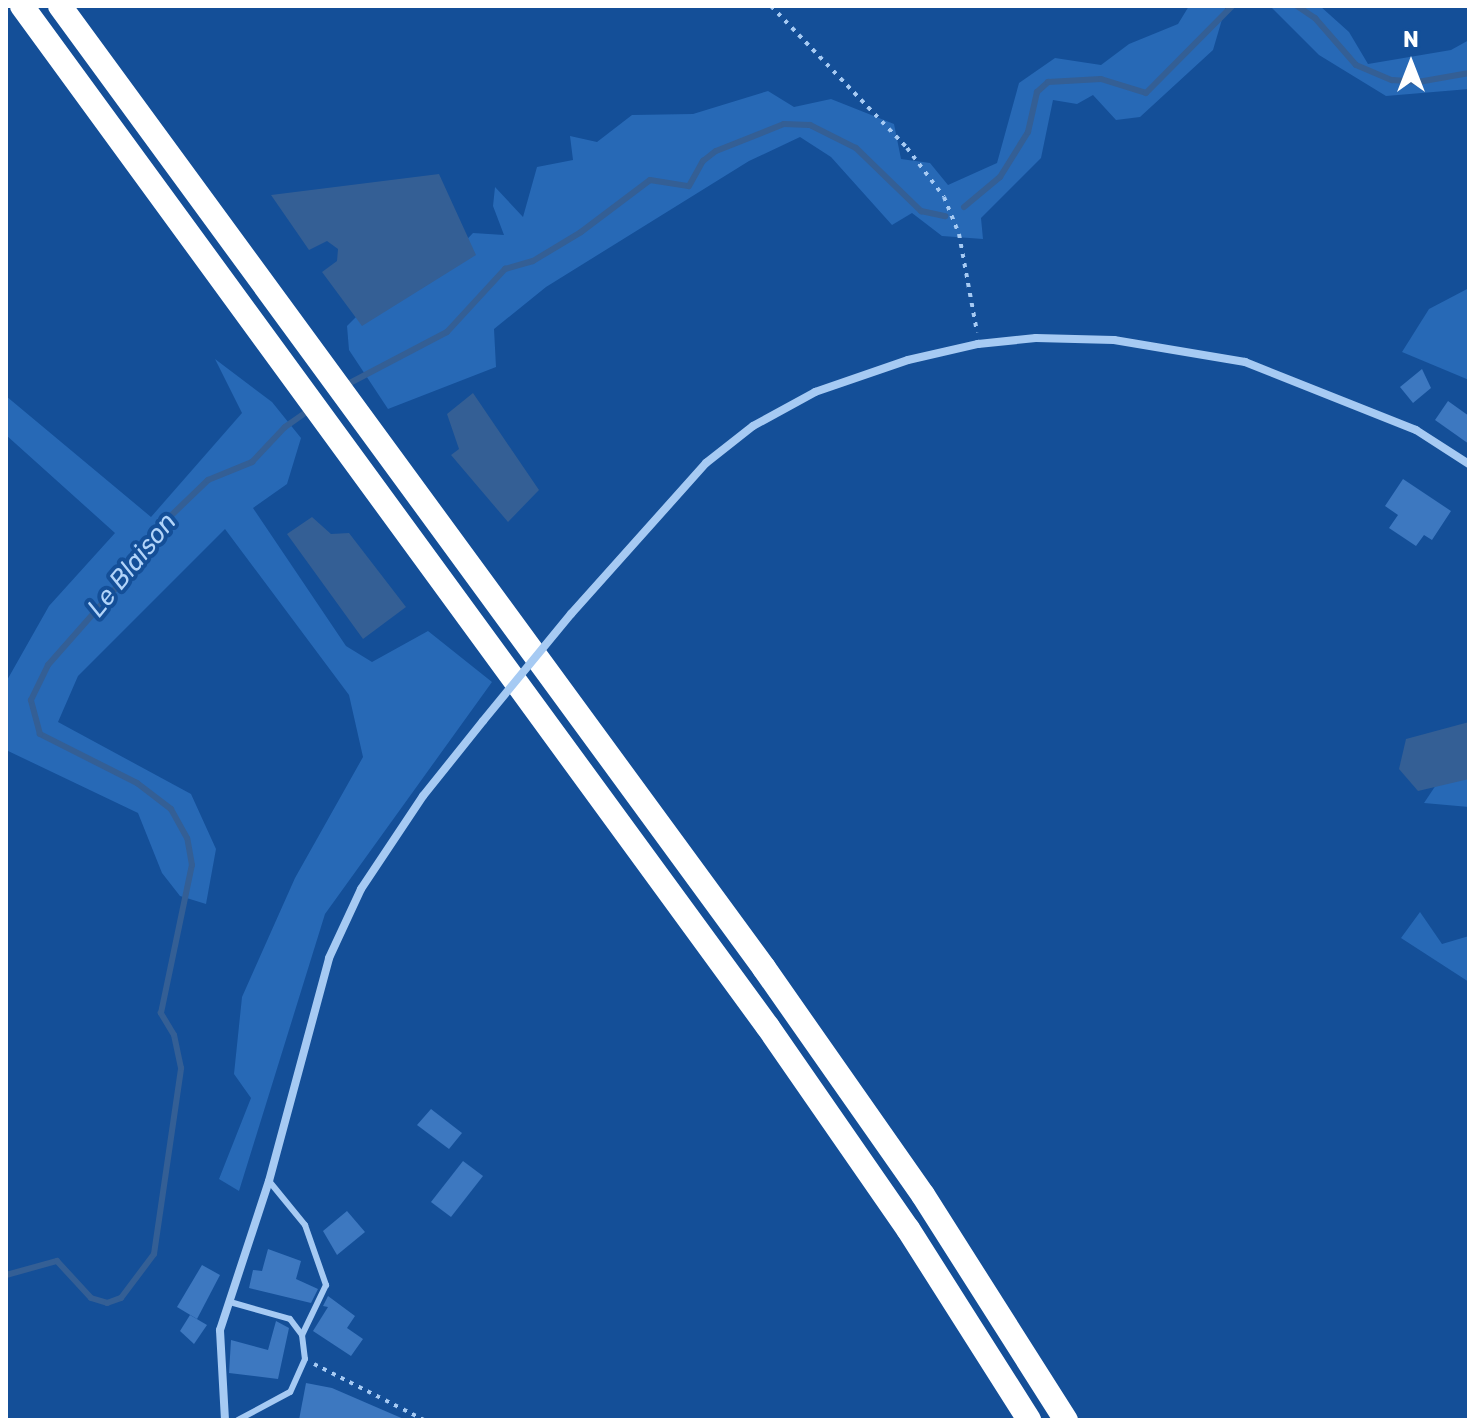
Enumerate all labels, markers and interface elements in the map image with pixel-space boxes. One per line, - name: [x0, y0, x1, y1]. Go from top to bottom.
- north arrow: [1371, 24, 1451, 104]
- text: N: [1403, 26, 1419, 53]
- water label: Le Blaison: [81, 507, 183, 623]

